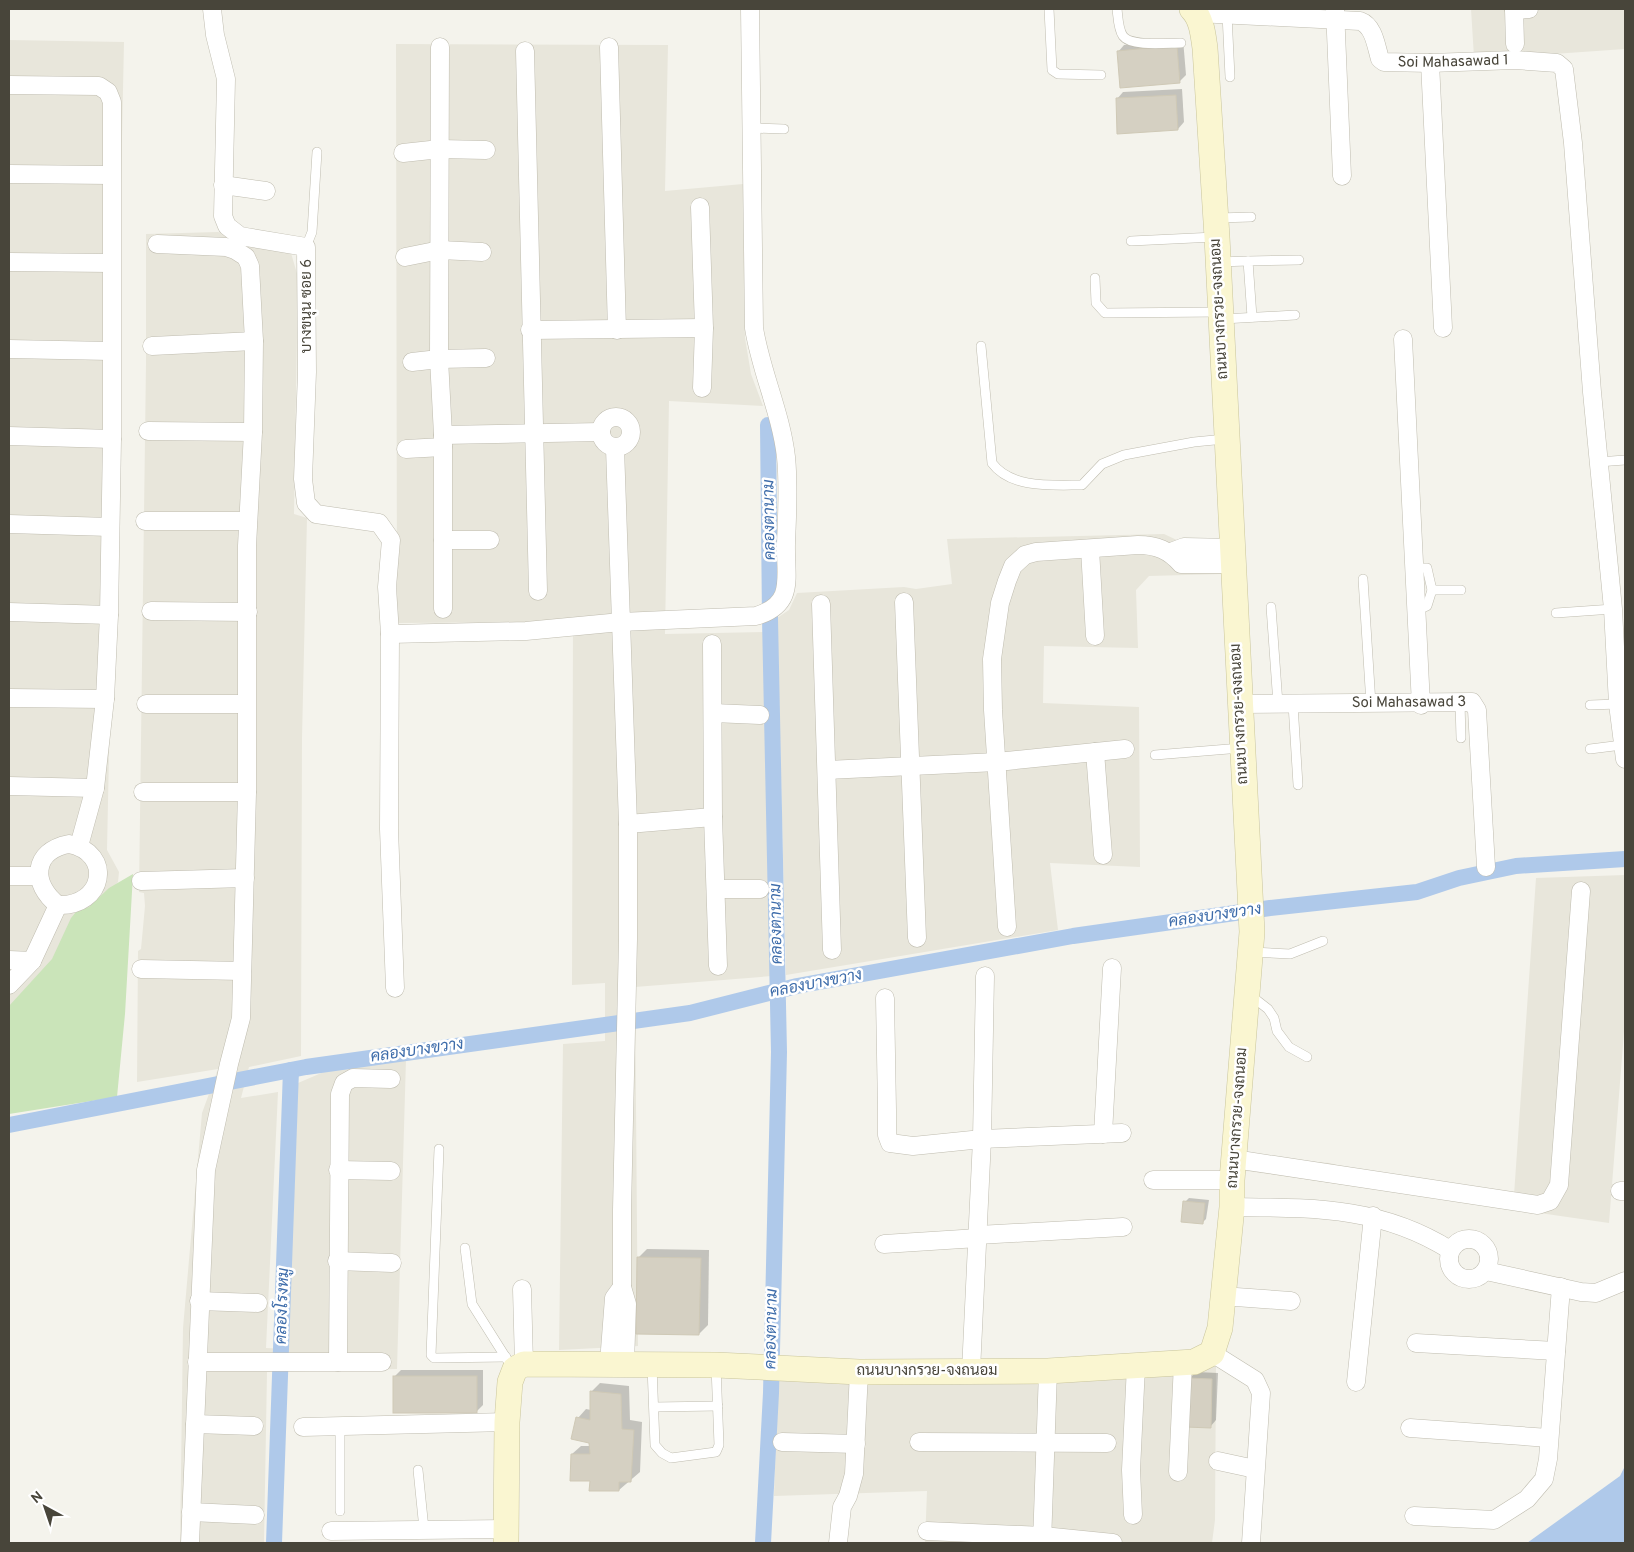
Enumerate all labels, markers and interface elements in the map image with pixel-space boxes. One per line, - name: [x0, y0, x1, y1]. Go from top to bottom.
- street label: Soi Mahasawad 1: [1397, 51, 1509, 73]
- street label: ถนนบางกรวย-จงถนอม: [1207, 238, 1233, 380]
- street label: บางขนุน ซอย 6: [298, 259, 317, 353]
- water label: คลองตานาม: [759, 479, 781, 561]
- street label: ถนนบางกรวย-จงถนอม: [1227, 643, 1253, 785]
- street label: Soi Mahasawad 3: [1352, 693, 1466, 713]
- water label: คลองตานาม: [766, 883, 788, 965]
- water label: คลองบางขวาง: [1167, 900, 1263, 932]
- water label: คลองบางขวาง: [768, 965, 864, 1003]
- water label: คลองบางขวาง: [369, 1035, 465, 1067]
- street label: ถนนบางกรวย-จงถนอม: [1224, 1047, 1252, 1189]
- water label: คลองโรงหมู: [269, 1267, 294, 1345]
- water label: คลองตานาม: [761, 1288, 783, 1370]
- street label: ถนนบางกรวย-จงถนอม: [856, 1362, 998, 1381]
- north arrow: [20, 1482, 70, 1532]
- text: N: [28, 1488, 47, 1508]

